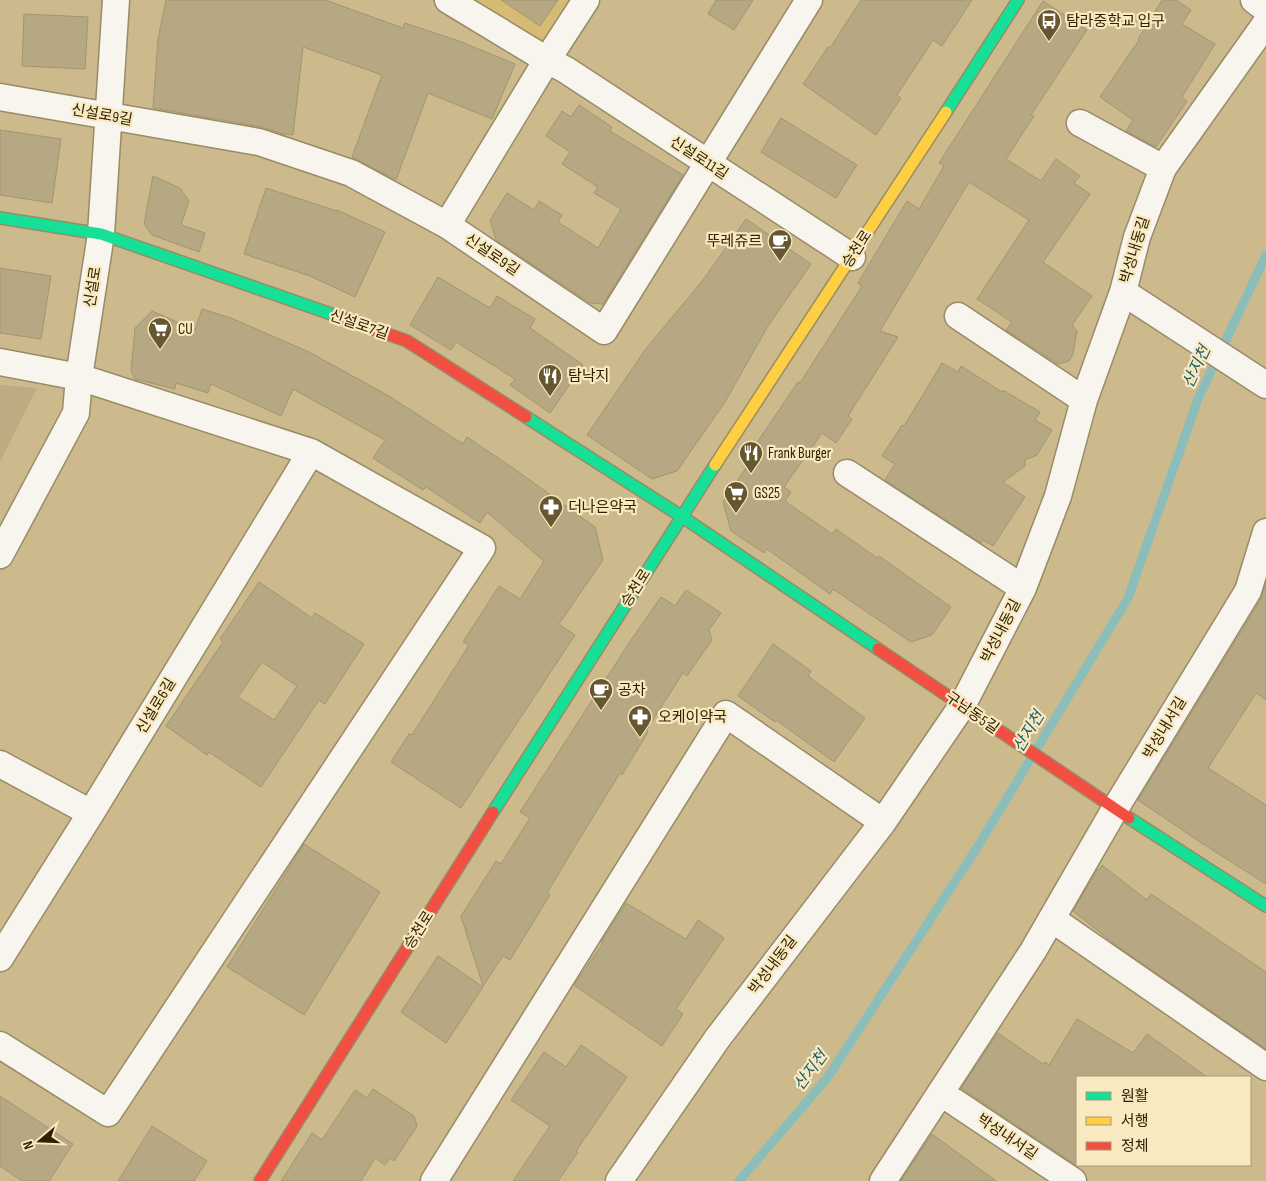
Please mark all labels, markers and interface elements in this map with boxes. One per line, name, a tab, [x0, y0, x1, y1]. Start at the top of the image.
bus stop icon: 탐라중학교 입구	[1036, 8, 1062, 42]
place label: 탐라중학교 입구	[1066, 12, 1165, 31]
street label: 신설로9길	[70, 100, 134, 130]
street label: 신설로11길	[666, 132, 732, 184]
street label: 박성내동길	[1116, 214, 1154, 286]
street label: 승천로	[838, 226, 876, 272]
cafe icon: 뚜레쥬르	[767, 228, 793, 262]
street label: 신설로9길	[461, 230, 523, 280]
place label: 뚜레쥬르	[707, 232, 762, 251]
street label: 신설로	[80, 265, 106, 309]
street label: 신설로7길	[327, 306, 391, 344]
supermarket icon: CU	[147, 316, 173, 350]
place label: CU	[178, 320, 193, 339]
water label: 산지천	[1179, 341, 1216, 391]
restaurant icon: 탐낙지	[537, 363, 563, 397]
place label: 탐낙지	[568, 367, 609, 386]
restaurant icon: Frank Burger	[738, 440, 764, 474]
place label: Frank Burger	[768, 444, 832, 463]
supermarket icon: GS25	[723, 480, 749, 514]
place label: GS25	[754, 484, 780, 503]
pharmacy icon: 더나은약국	[538, 494, 564, 528]
place label: 더나은약국	[568, 498, 637, 517]
street label: 승천로	[617, 565, 655, 611]
street label: 박성내동길	[977, 596, 1025, 666]
street label: 신설로6길	[132, 675, 180, 737]
cafe icon: 공차	[588, 677, 614, 711]
place label: 공차	[618, 681, 646, 700]
street label: 구남동5길	[941, 688, 1003, 738]
street label: 박성내서길	[1139, 694, 1191, 762]
pharmacy icon: 오케이약국	[627, 704, 653, 738]
water label: 산지천	[1009, 706, 1050, 756]
place label: 오케이약국	[658, 708, 727, 727]
street label: 승천로	[400, 907, 438, 953]
street label: 박성내동길	[745, 932, 801, 998]
water label: 산지천	[790, 1046, 833, 1094]
legend	[1076, 1076, 1251, 1166]
text: 원활	[1121, 1087, 1149, 1106]
street label: 박성내서길	[973, 1110, 1041, 1164]
text: 서행	[1121, 1112, 1149, 1131]
north arrow	[15, 1116, 65, 1166]
text: 정체	[1121, 1137, 1149, 1156]
text: N	[19, 1139, 37, 1151]

